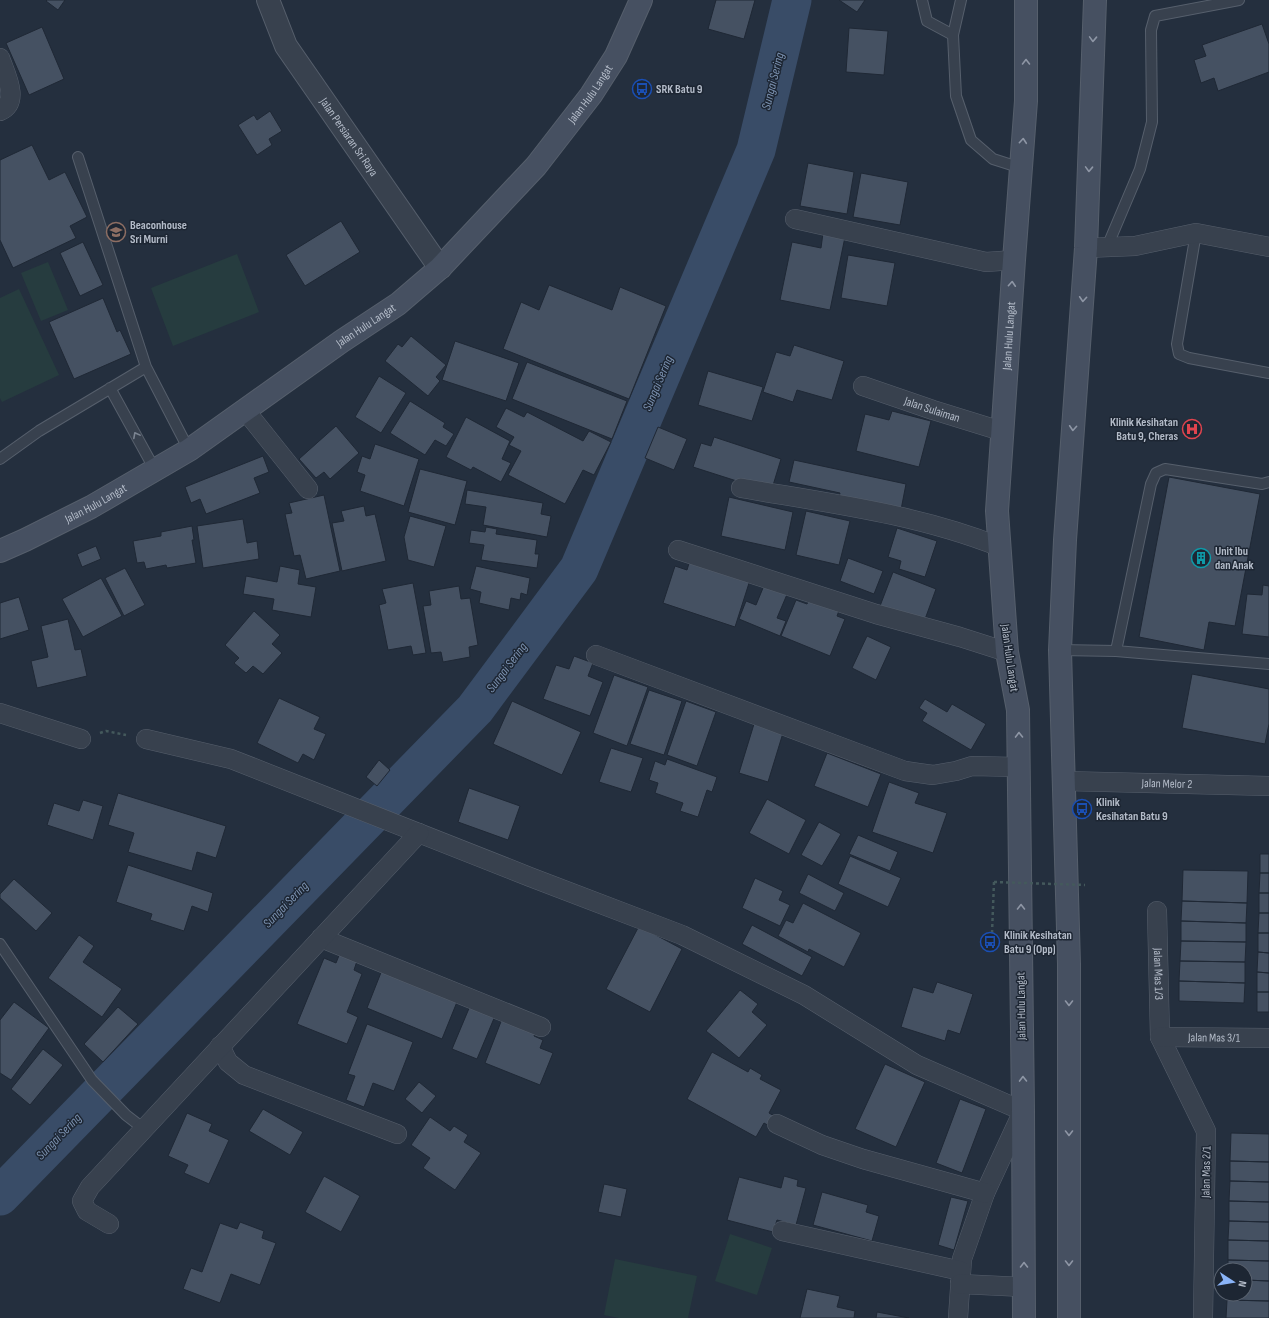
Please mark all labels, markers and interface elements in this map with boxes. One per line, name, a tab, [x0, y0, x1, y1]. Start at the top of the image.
one-way arrow	[1089, 36, 1098, 42]
water label: Sungai Sering	[758, 50, 788, 112]
one-way arrow	[1022, 59, 1030, 65]
street label: Jalan Hulu Langat	[564, 62, 617, 127]
bus stop icon: SRK Batu 9	[631, 78, 653, 100]
place label: SRK Batu 9	[656, 82, 703, 97]
street label: Jalan Persiaran Sri Raya	[316, 94, 381, 180]
one-way arrow	[1019, 138, 1028, 144]
one-way arrow	[1085, 166, 1093, 172]
place label: Beaconhouse Sri Murni	[130, 218, 187, 247]
school or university icon: Beaconhouse Sri Murni	[105, 221, 127, 243]
one-way arrow	[1007, 281, 1016, 287]
one-way arrow	[1078, 296, 1087, 302]
street label: Jalan Hulu Langat	[333, 300, 399, 351]
street label: Jalan Hulu Langat	[999, 301, 1019, 372]
water label: Sungai Sering	[639, 353, 677, 413]
street label: Jalan Sulaiman	[901, 393, 962, 426]
place label: Klinik Kesihatan Batu 9, Cheras	[1110, 415, 1178, 444]
hospital icon: Klinik Kesihatan Batu 9, Cheras	[1181, 418, 1203, 440]
one-way arrow	[1069, 425, 1078, 431]
one-way arrow	[134, 432, 141, 440]
street label: Jalan Hulu Langat	[62, 481, 130, 527]
place label: Unit Ibu dan Anak	[1215, 544, 1254, 573]
building icon: Unit Ibu dan Anak	[1190, 547, 1212, 569]
street label: Jalan Hulu Langat	[997, 622, 1022, 693]
water label: Sungai Sering	[483, 639, 531, 696]
one-way arrow	[1015, 732, 1023, 738]
street label: Jalan Melor 2	[1141, 776, 1192, 792]
place label: Klinik Kesihatan Batu 9	[1096, 795, 1168, 824]
bus stop icon: Klinik Kesihatan Batu 9	[1071, 798, 1093, 820]
water label: Sungai Sering	[260, 878, 312, 931]
one-way arrow	[1017, 904, 1025, 910]
place label: Klinik Kesihatan Batu 9 (Opp)	[1004, 928, 1072, 957]
bus stop icon: Klinik Kesihatan Batu 9 (Opp)	[979, 931, 1001, 953]
street label: Jalan Mas 1/3	[1150, 947, 1166, 1000]
street label: Jalan Hulu Langat	[1013, 971, 1030, 1041]
one-way arrow	[1065, 1000, 1073, 1006]
street label: Jalan Mas 3/1	[1187, 1030, 1241, 1046]
one-way arrow	[1018, 1076, 1027, 1082]
water label: Sungai Sering	[33, 1110, 85, 1163]
one-way arrow	[1065, 1130, 1073, 1136]
street label: Jalan Mas 2/1	[1199, 1145, 1214, 1199]
one-way arrow	[1065, 1260, 1073, 1266]
one-way arrow	[1020, 1262, 1028, 1268]
north arrow	[1213, 1262, 1253, 1302]
text: N	[1235, 1280, 1249, 1288]

